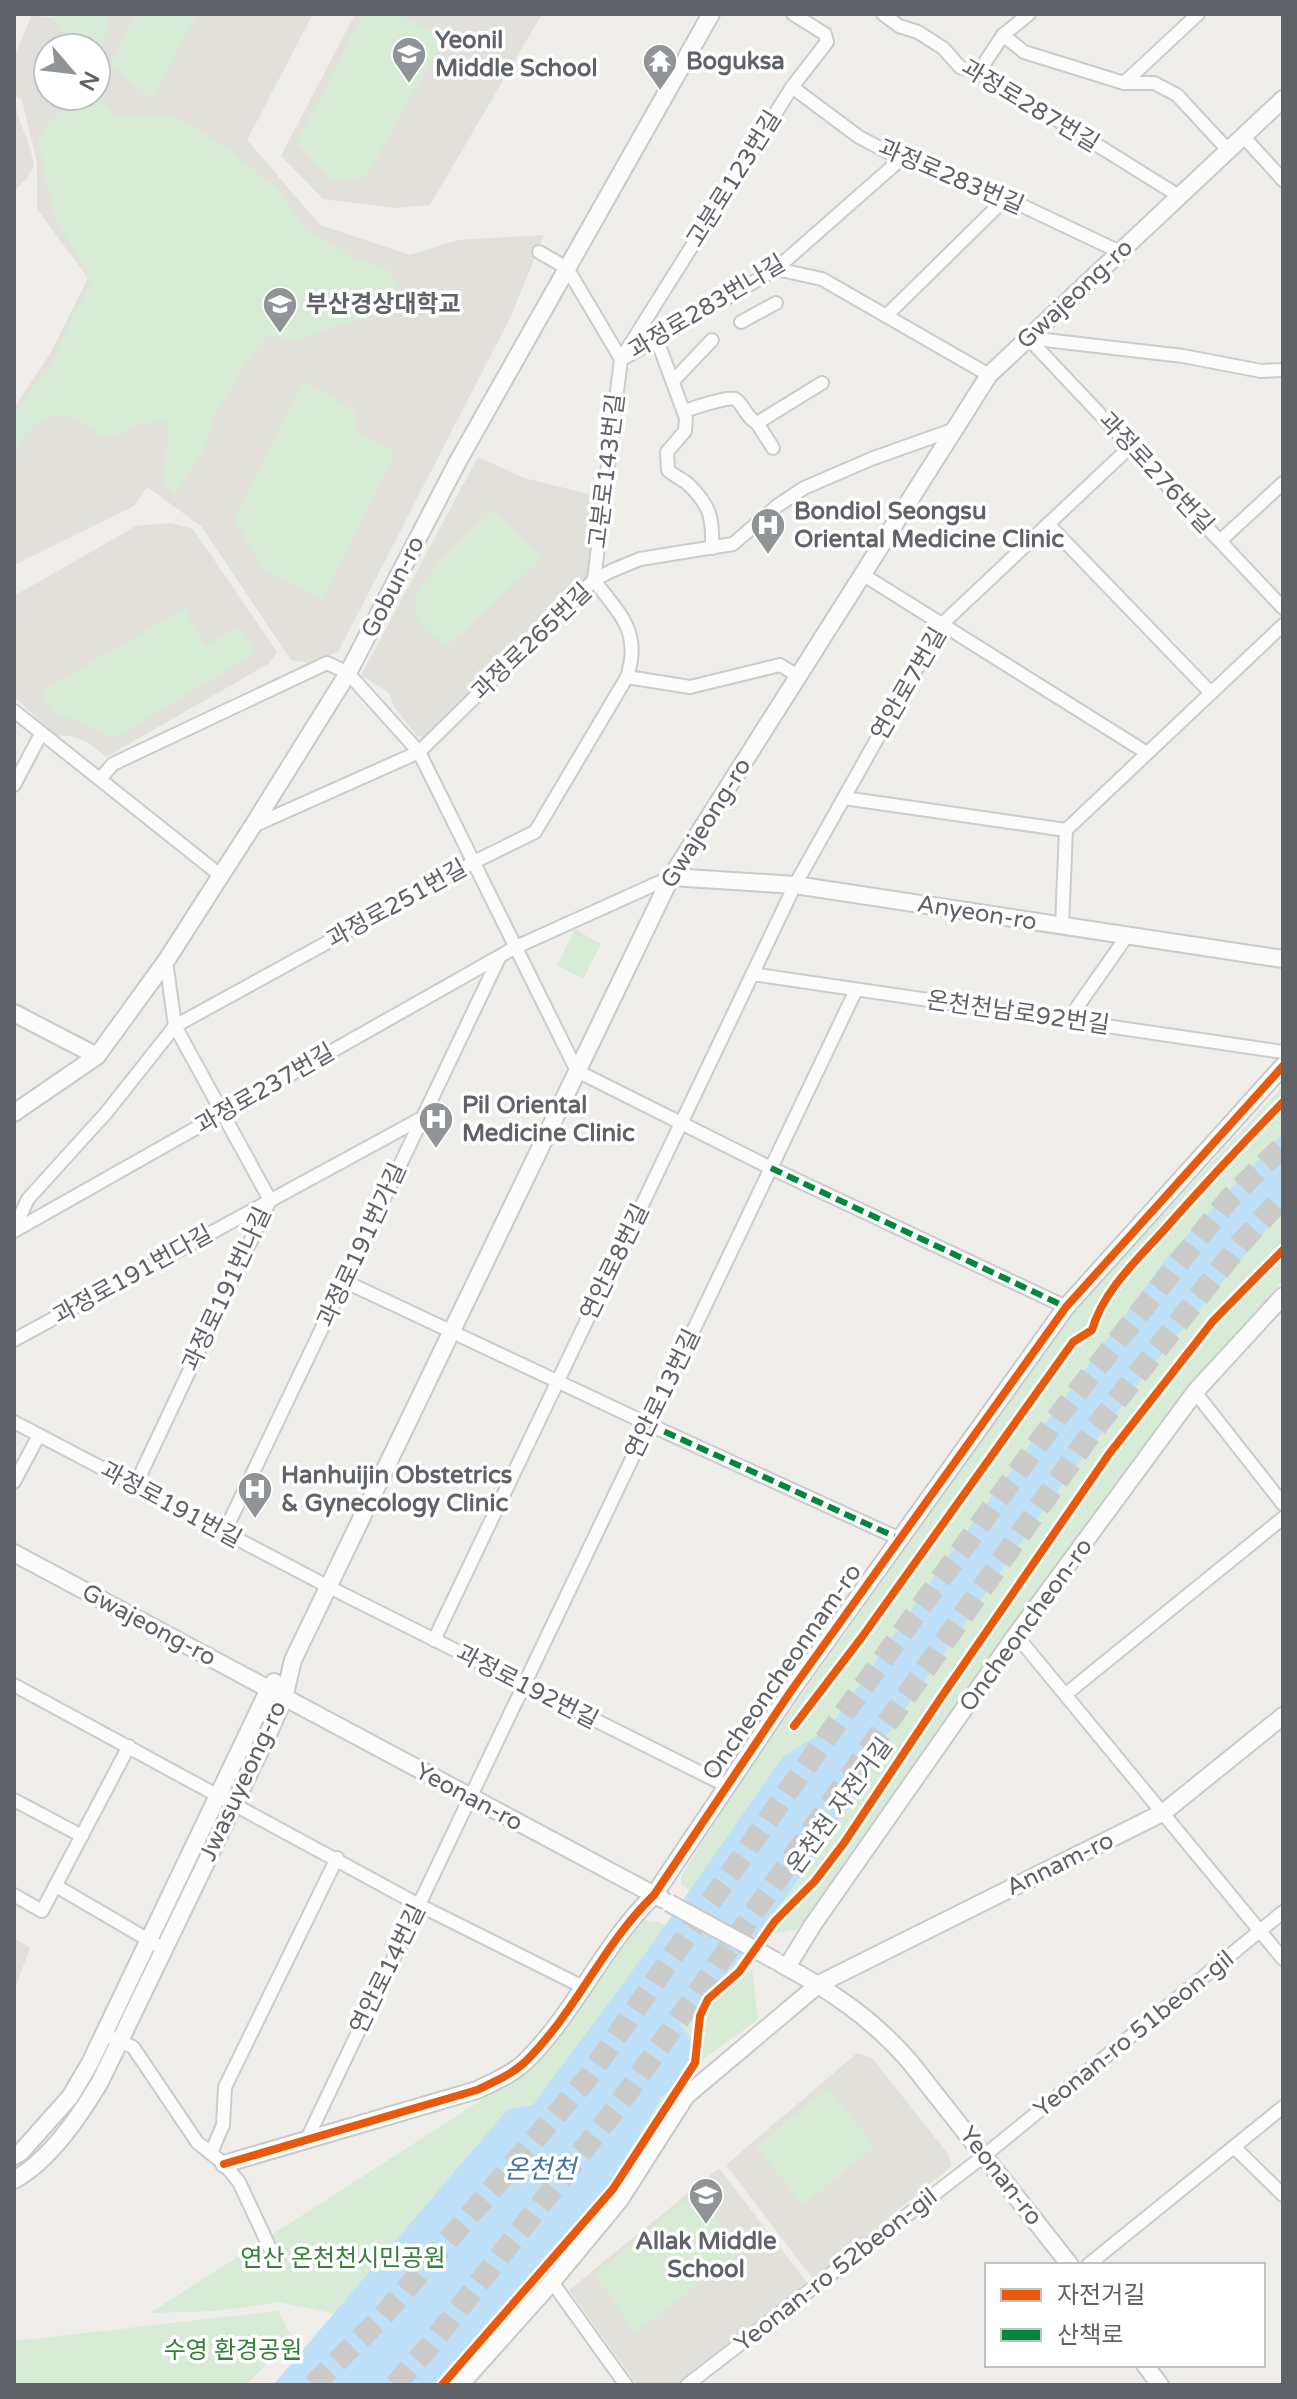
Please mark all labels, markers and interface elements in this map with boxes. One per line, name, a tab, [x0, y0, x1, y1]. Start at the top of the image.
place label: Yeonil Middle School	[435, 26, 597, 83]
north arrow	[32, 32, 112, 112]
school or university icon: Yeonil Middle School	[390, 35, 428, 85]
temple icon: Boguksa	[641, 42, 679, 92]
place label: Boguksa	[686, 47, 785, 76]
street label: 과정로287번길	[956, 53, 1104, 159]
text: N	[73, 67, 104, 95]
street label: 고분로123번길	[680, 105, 788, 253]
street label: 과정로283번길	[874, 133, 1028, 221]
street label: Gwajeong-ro	[1011, 233, 1139, 355]
street label: 과정로283번나길	[623, 249, 791, 365]
school or university icon: 부산경상대학교	[261, 285, 299, 335]
place label: 부산경상대학교	[306, 290, 461, 319]
street label: 고분로143번길	[583, 392, 631, 550]
street label: 과정로276번길	[1092, 406, 1220, 540]
place label: Bondiol Seongsu Oriental Medicine Clinic	[794, 497, 1064, 554]
hospital icon: Bondiol Seongsu Oriental Medicine Clinic	[749, 506, 787, 556]
street label: Gobun-ro	[355, 531, 431, 643]
street label: 과정로265번길	[466, 578, 598, 706]
street label: 연안로7번길	[865, 622, 953, 746]
street label: Gwajeong-ro	[655, 753, 757, 893]
street label: 과정로251번길	[322, 854, 472, 954]
street label: Anyeon-ro	[915, 889, 1039, 937]
street label: 온천천남로92번길	[925, 986, 1111, 1040]
street label: 과정로237번길	[190, 1038, 340, 1140]
place label: Pil Oriental Medicine Clinic	[462, 1091, 635, 1148]
hospital icon: Pil Oriental Medicine Clinic	[417, 1100, 455, 1150]
street label: 과정로191번가길	[311, 1158, 413, 1332]
street label: 연안로8번길	[574, 1199, 656, 1325]
street label: 과정로191번나길	[176, 1202, 278, 1376]
street label: 과정로191번다길	[48, 1219, 218, 1331]
street label: 연안로13번길	[619, 1324, 707, 1464]
street label: 과정로191번길	[95, 1456, 247, 1554]
place label: Hanhuijin Obstetrics & Gynecology Clinic	[281, 1461, 512, 1518]
hospital icon: Hanhuijin Obstetrics & Gynecology Clinic	[236, 1470, 274, 1520]
street label: Oncheoncheon-ro	[953, 1533, 1099, 1717]
street label: Oncheoncheonnam-ro	[696, 1558, 868, 1786]
street label: Gwajeong-ro	[77, 1578, 221, 1672]
street label: 과정로192번길	[451, 1639, 603, 1735]
street label: Jwasuyeong-ro	[193, 1696, 293, 1866]
street label: 온천천 자전거길	[781, 1732, 899, 1880]
street label: Yeonan-ro	[410, 1757, 528, 1837]
street label: Annam-ro	[1002, 1826, 1118, 1902]
street label: 연안로14번길	[344, 1899, 432, 2039]
street label: Yeonan-ro 51beon-gil	[1028, 1944, 1240, 2124]
street label: Yeonan-ro	[953, 2121, 1049, 2231]
water label: 온천천	[504, 2154, 579, 2185]
school or university icon: Allak Middle School	[687, 2176, 725, 2226]
street label: Yeonan-ro 52beon-gil	[729, 2182, 943, 2358]
place label: Allak Middle School	[635, 2227, 777, 2284]
park label: 연산 온천천시민공원	[241, 2244, 445, 2273]
legend	[985, 2263, 1265, 2367]
text: 자전거길	[1057, 2281, 1145, 2310]
text: 산책로	[1057, 2321, 1123, 2350]
park label: 수영 환경공원	[164, 2336, 302, 2365]

